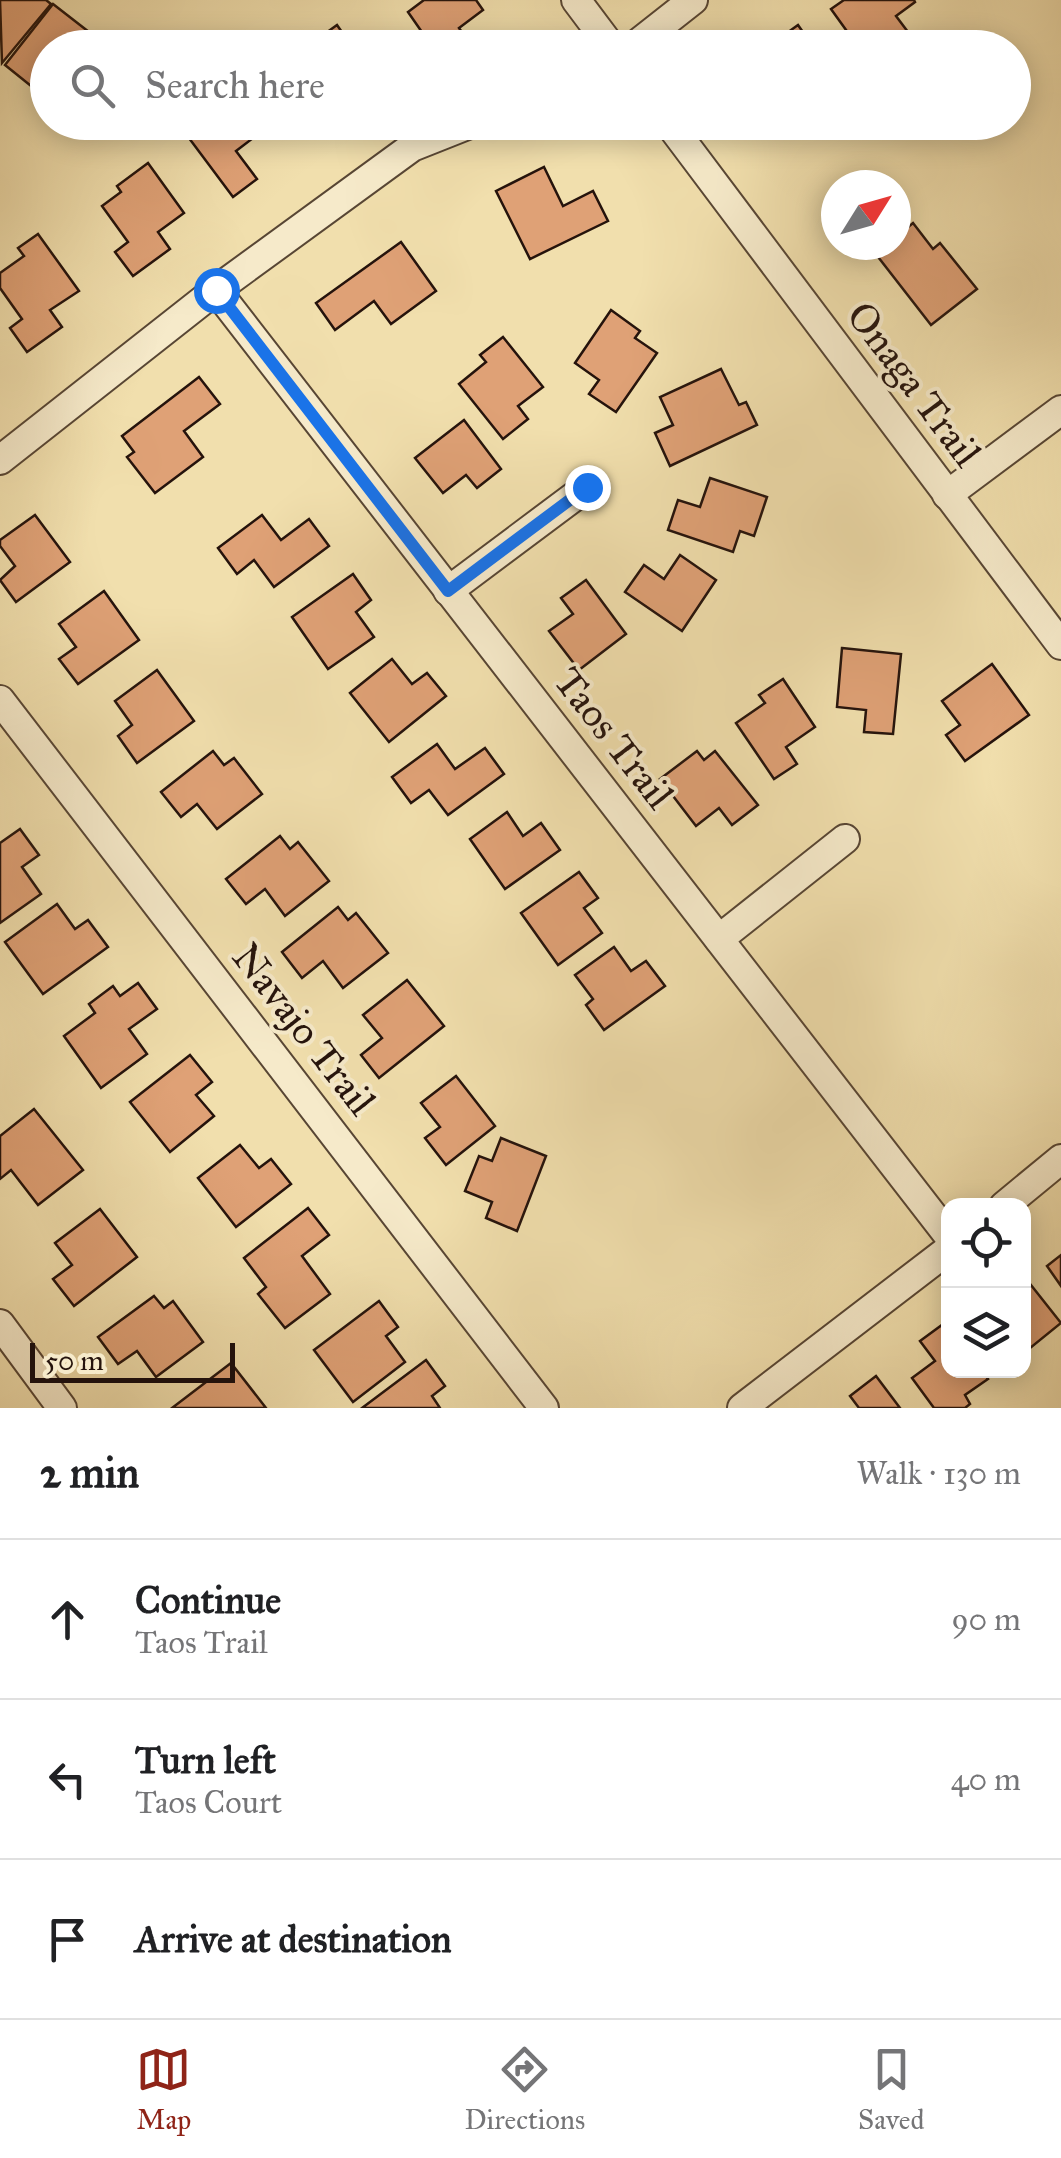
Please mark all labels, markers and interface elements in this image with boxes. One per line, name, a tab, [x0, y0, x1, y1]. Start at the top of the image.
search box	[30, 30, 1031, 140]
icon: search	[65, 58, 120, 113]
text: Search here	[145, 62, 325, 108]
north arrow	[821, 170, 911, 260]
route start	[194, 268, 240, 314]
street label: Onaga Trail	[836, 292, 992, 476]
route end	[565, 465, 611, 511]
street label: Taos Trail	[544, 658, 684, 819]
street label: Navajo Trail	[222, 933, 386, 1125]
map controls	[941, 1198, 1031, 1378]
button: locate	[941, 1198, 1031, 1288]
button: layers	[941, 1288, 1031, 1378]
scale bar	[30, 1338, 235, 1382]
text: 50 m	[45, 1343, 104, 1378]
text: 2 min	[40, 1447, 139, 1499]
text: Walk · 130 m	[857, 1454, 1021, 1493]
text: Continue	[135, 1577, 281, 1623]
icon: ahead	[40, 1592, 95, 1647]
text: 90 m	[951, 1600, 1021, 1639]
text: Taos Trail	[135, 1623, 268, 1662]
text: Turn left	[135, 1737, 276, 1783]
icon: left	[40, 1752, 95, 1807]
text: 40 m	[951, 1760, 1021, 1799]
text: Taos Court	[135, 1783, 282, 1822]
icon: arrive	[40, 1912, 95, 1967]
text: Arrive at destination	[135, 1916, 452, 1962]
tab: Map	[136, 2042, 191, 2137]
tab: Directions	[464, 2042, 585, 2137]
tab: Saved	[858, 2042, 925, 2137]

